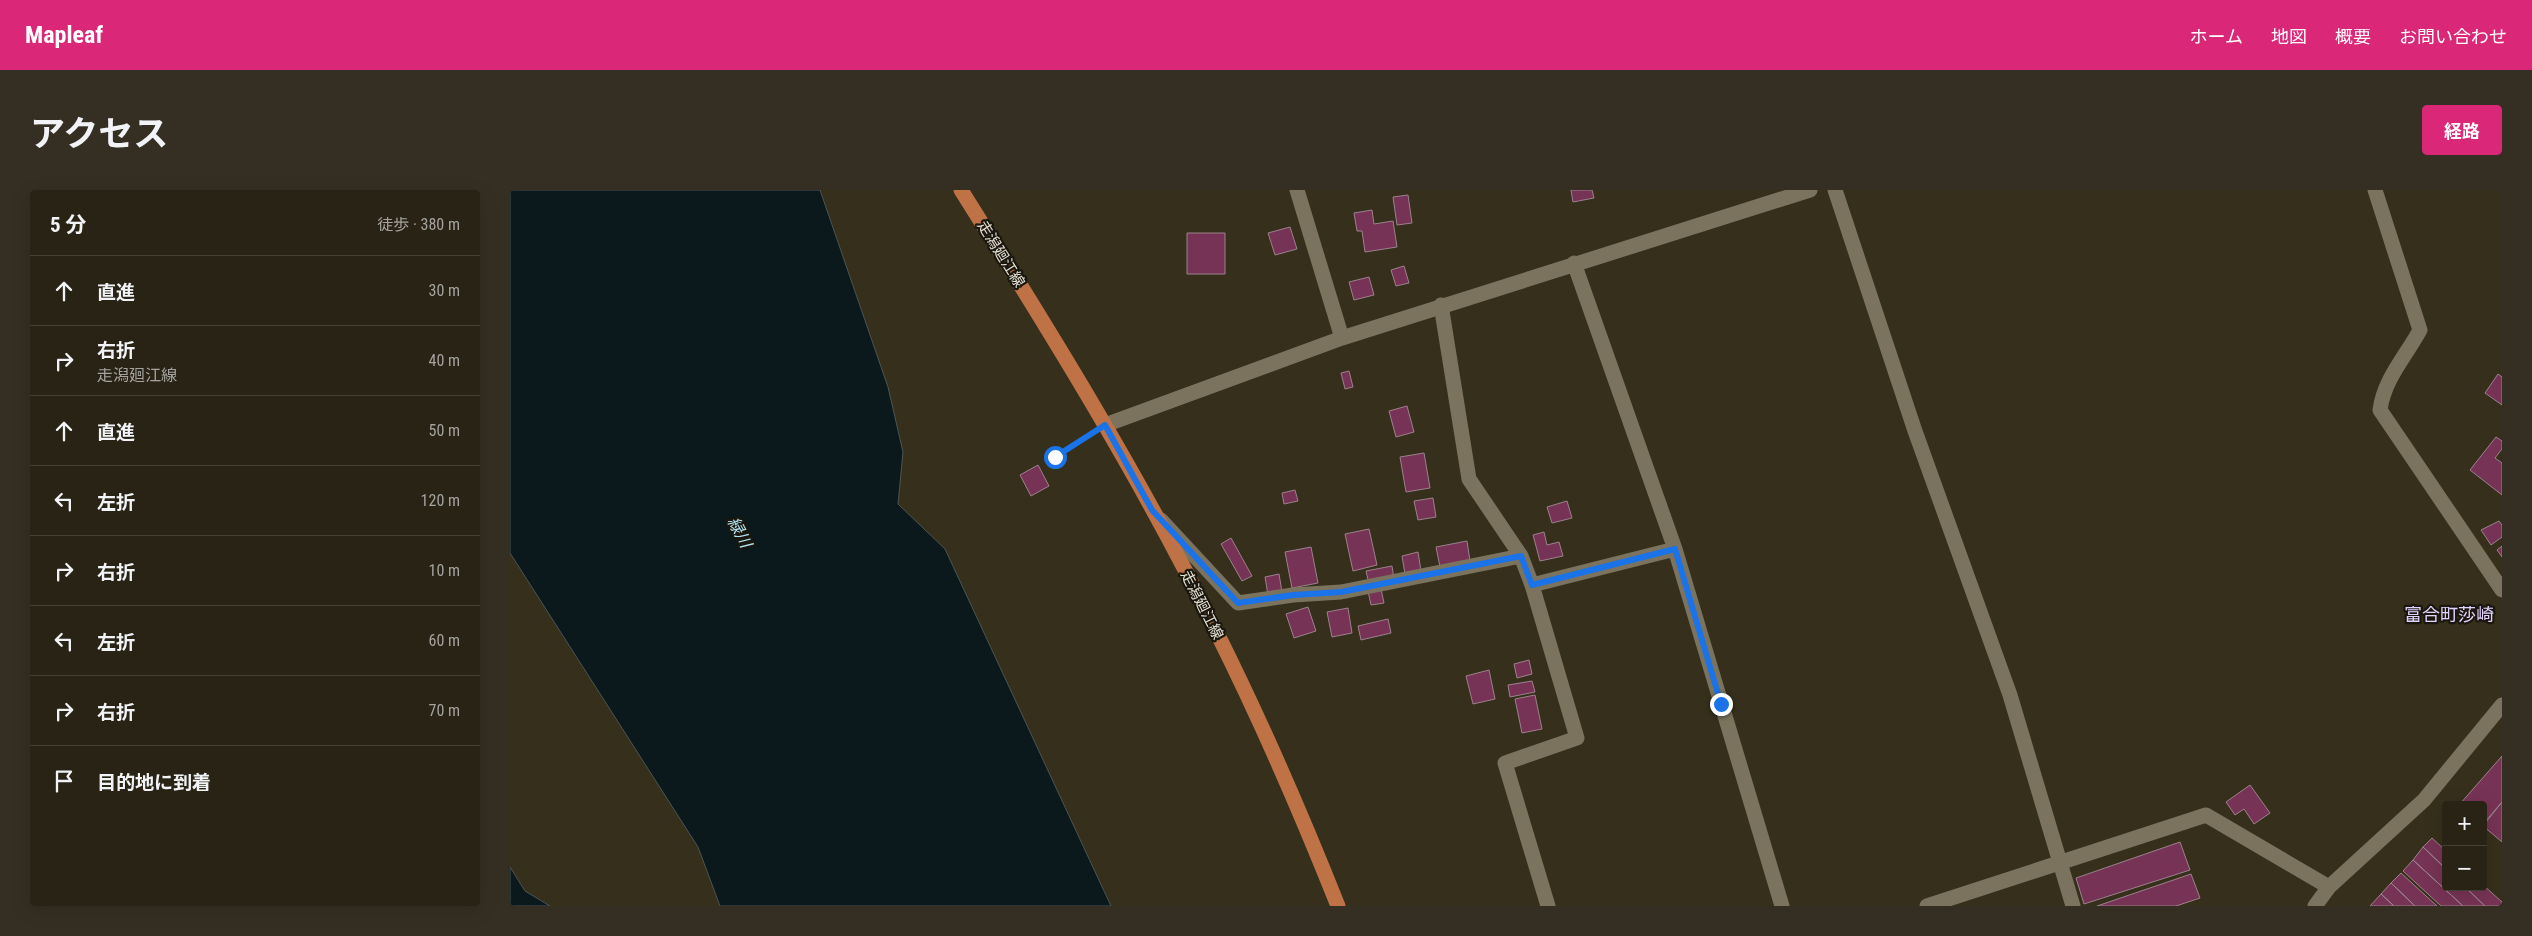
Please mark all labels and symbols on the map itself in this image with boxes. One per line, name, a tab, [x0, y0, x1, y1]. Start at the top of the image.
street label: 走潟廻江線	[973, 217, 1029, 291]
route start	[1044, 446, 1067, 469]
water label: 緑川	[724, 514, 756, 553]
street label: 走潟廻江線	[1177, 567, 1227, 643]
district label: 富合町莎崎	[2404, 604, 2494, 625]
route end	[1710, 693, 1733, 716]

